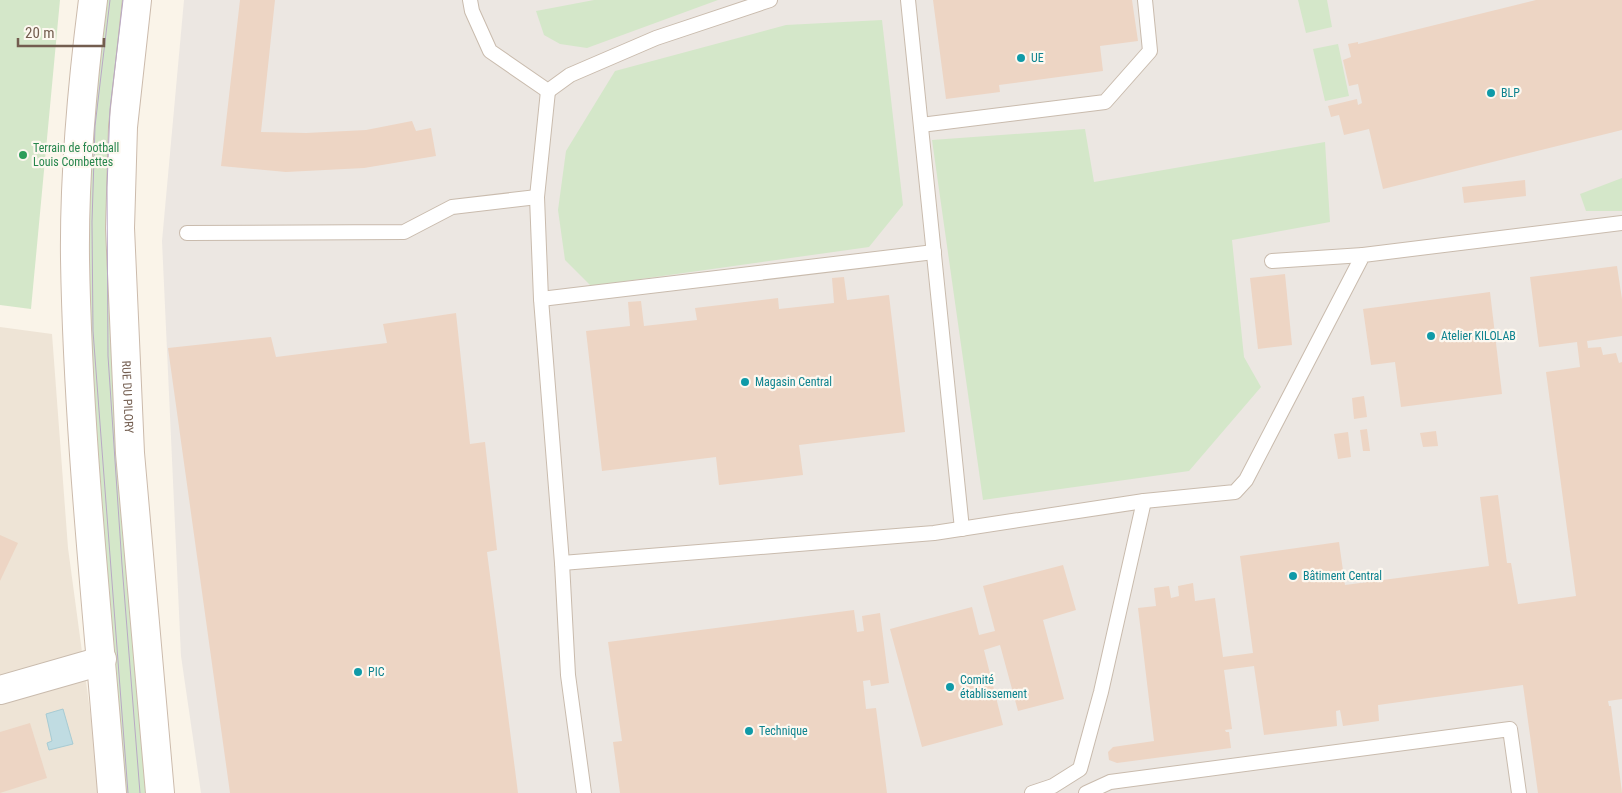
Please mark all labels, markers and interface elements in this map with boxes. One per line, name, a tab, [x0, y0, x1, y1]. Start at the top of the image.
scale bar	[18, 15, 104, 47]
text: 20 m	[25, 24, 55, 42]
place label: UE	[1031, 51, 1044, 65]
marker: UE	[1015, 52, 1027, 64]
place label: BLP	[1501, 86, 1520, 100]
marker: BLP	[1485, 87, 1497, 99]
place label: Terrain de football Louis Combettes	[33, 141, 119, 169]
marker: Terrain de football Louis Combettes	[17, 149, 29, 161]
place label: Atelier KILOLAB	[1441, 329, 1516, 343]
marker: Atelier KILOLAB	[1425, 330, 1437, 342]
street label: RUE DU PILORY	[119, 360, 136, 434]
place label: Magasin Central	[755, 375, 832, 389]
marker: Magasin Central	[739, 376, 751, 388]
place label: Bâtiment Central	[1303, 569, 1382, 583]
marker: Bâtiment Central	[1287, 570, 1299, 582]
place label: PIC	[368, 665, 385, 679]
marker: PIC	[352, 666, 364, 678]
place label: Comité établissement	[960, 673, 1027, 701]
marker: Comité établissement	[944, 681, 956, 693]
place label: Technique	[759, 724, 808, 738]
marker: Technique	[743, 725, 755, 737]

